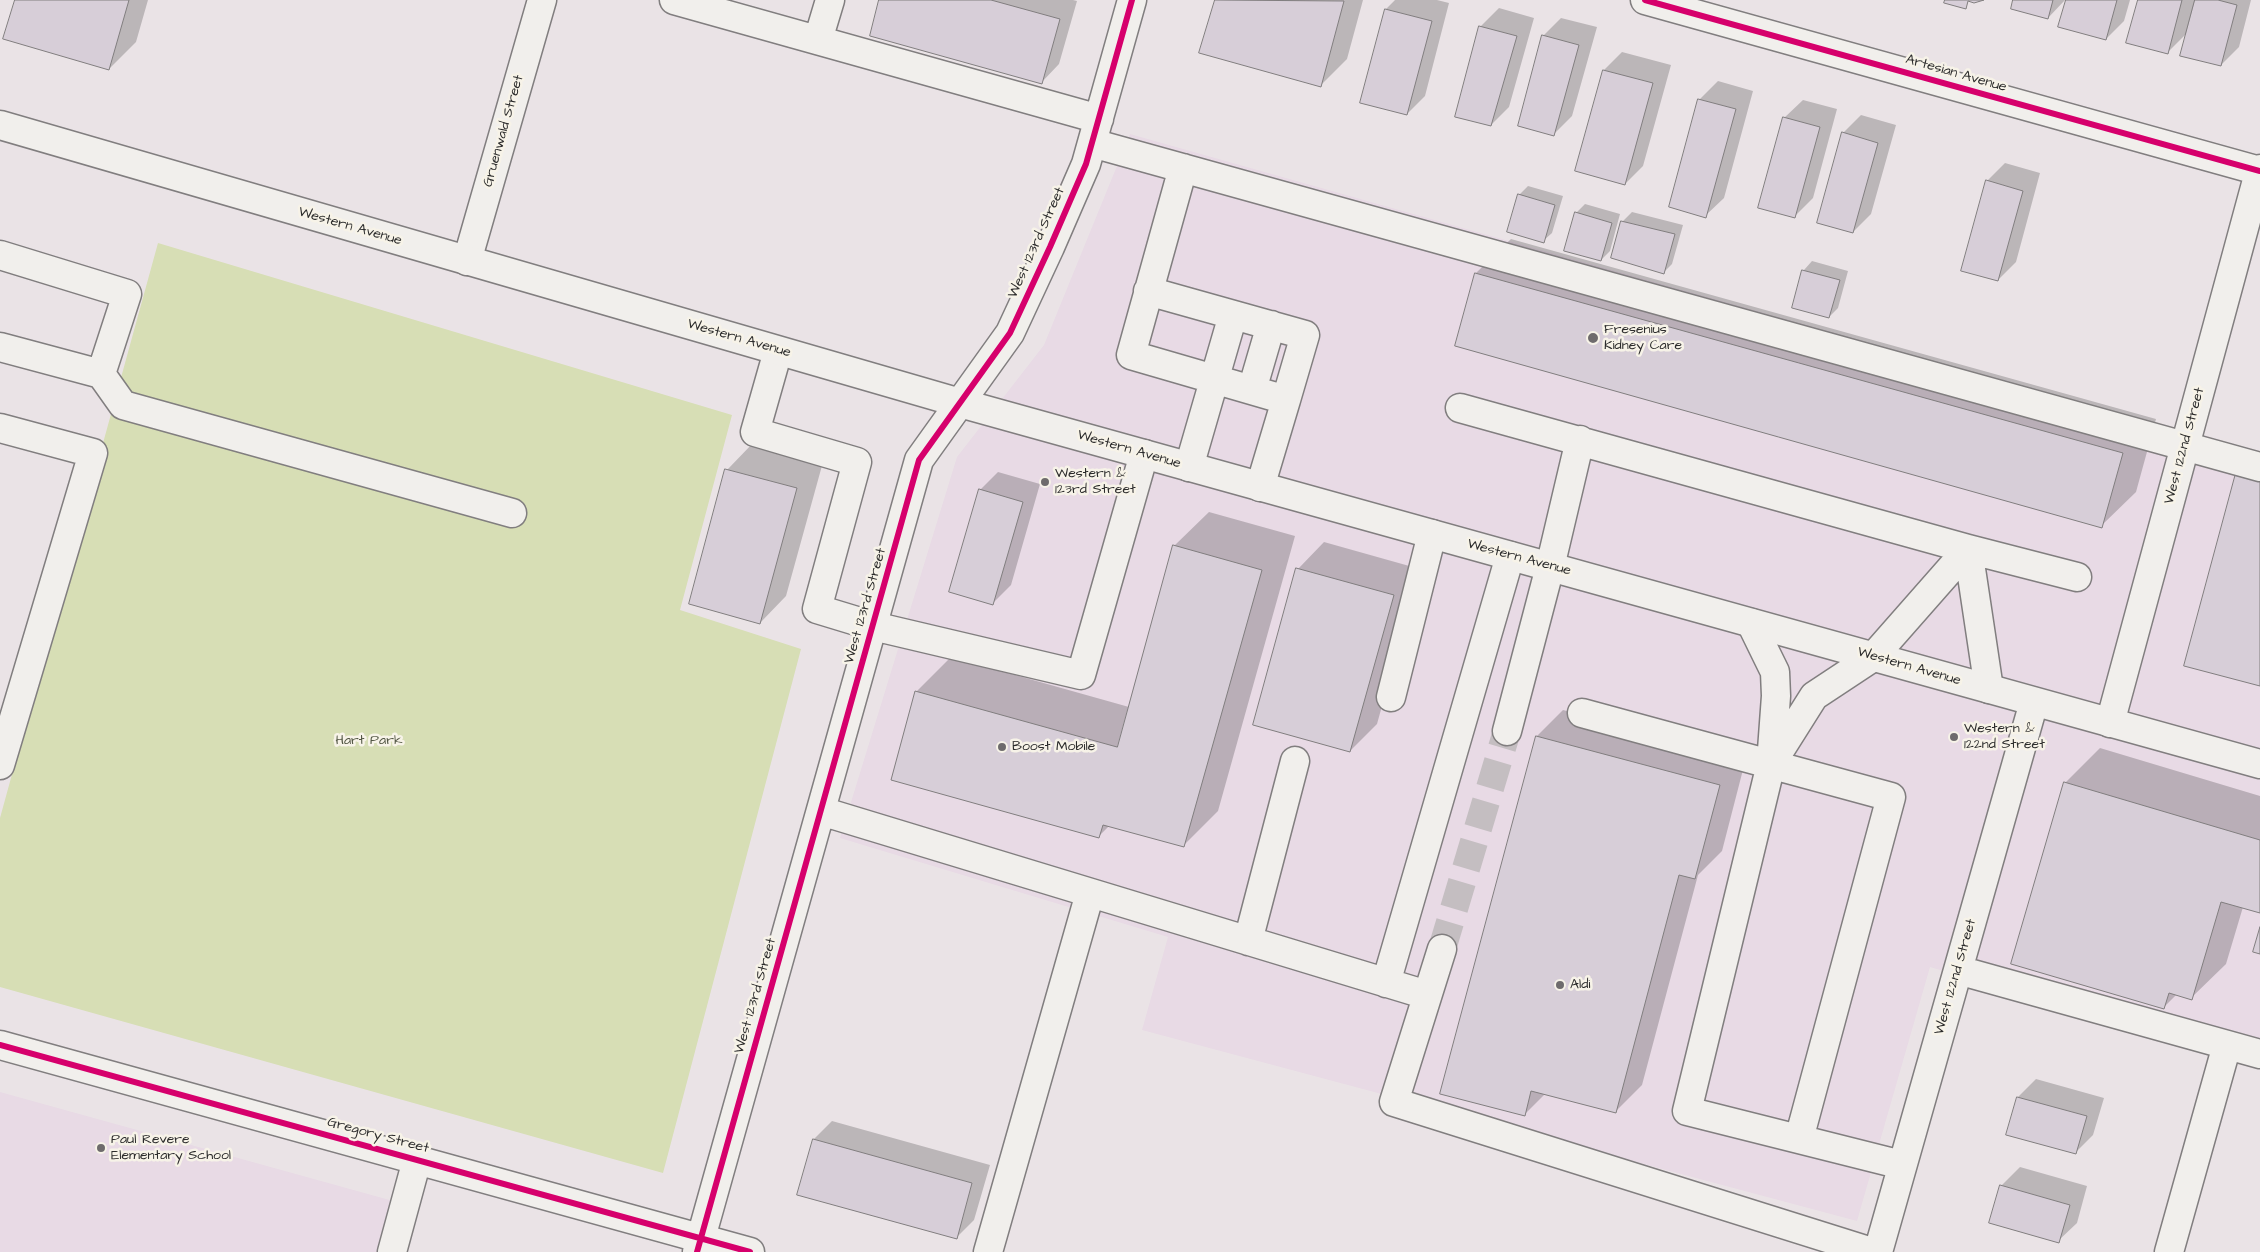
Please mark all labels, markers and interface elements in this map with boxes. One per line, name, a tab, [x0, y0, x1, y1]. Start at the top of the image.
street label: Artesian Avenue	[1904, 52, 2008, 96]
street label: Gruenwald Street	[480, 73, 528, 189]
street label: West 123rd Street	[1005, 185, 1069, 301]
street label: Western Avenue	[296, 204, 404, 250]
street label: Western Avenue	[685, 316, 793, 362]
place label: Fresenius Kidney Care	[1604, 322, 1682, 354]
marker: Fresenius Kidney Care	[1586, 331, 1600, 345]
street label: West 122nd Street	[2161, 386, 2209, 506]
street label: Western Avenue	[1075, 427, 1183, 473]
place label: Western & 123rd Street	[1055, 466, 1136, 498]
marker: Western & 123rd Street	[1039, 476, 1051, 488]
street label: Western Avenue	[1465, 536, 1573, 580]
street label: West 123rd Street	[841, 546, 891, 666]
street label: Western Avenue	[1855, 644, 1963, 690]
place label: Western & 122nd Street	[1964, 721, 2045, 754]
marker: Western & 122nd Street	[1948, 731, 1960, 743]
park label: Hart Park	[336, 733, 402, 749]
place label: Boost Mobile	[1012, 739, 1095, 755]
marker: Boost Mobile	[996, 741, 1008, 753]
street label: West 122nd Street	[1931, 917, 1981, 1037]
street label: West 123rd Street	[731, 936, 781, 1056]
place label: Aldi	[1570, 977, 1590, 993]
marker: Aldi	[1554, 979, 1566, 991]
street label: Gregory Street	[325, 1114, 431, 1158]
place label: Paul Revere Elementary School	[111, 1132, 231, 1164]
marker: Paul Revere Elementary School	[95, 1142, 107, 1154]

